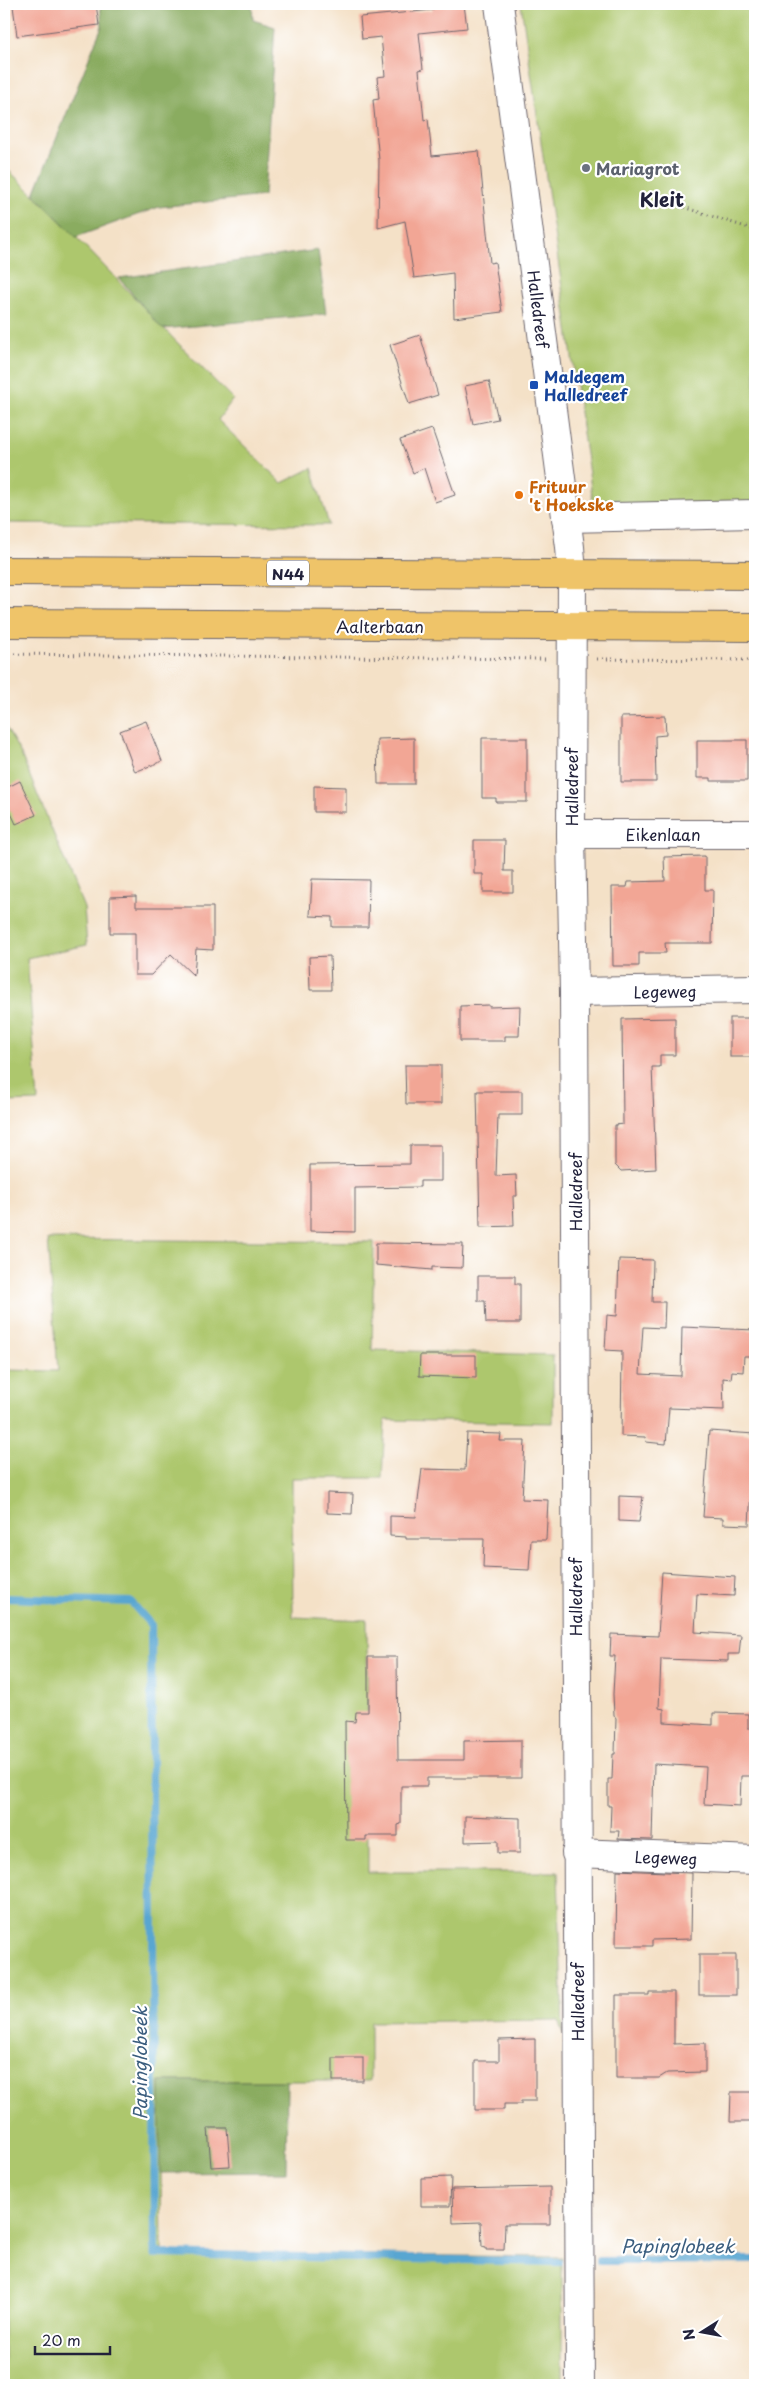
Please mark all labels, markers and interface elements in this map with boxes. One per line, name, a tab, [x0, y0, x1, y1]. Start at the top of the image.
place label: Mariagrot	[596, 156, 680, 180]
marker: Mariagrot	[580, 162, 592, 174]
district label: Kleit	[640, 185, 684, 213]
street label: Halledreef	[522, 269, 556, 351]
place label: Maldegem Halledreef	[544, 364, 629, 406]
marker: Maldegem Halledreef	[528, 379, 540, 391]
place label: Frituur 't Hoekske	[529, 474, 614, 516]
marker: Frituur 't Hoekske	[513, 489, 525, 501]
road number: N44	[267, 560, 309, 586]
street label: Aalterbaan	[336, 614, 424, 638]
street label: Halledreef	[559, 746, 583, 826]
street label: Eikenlaan	[625, 822, 701, 846]
street label: Legeweg	[633, 978, 697, 1004]
street label: Halledreef	[563, 1151, 587, 1231]
street label: Halledreef	[563, 1556, 587, 1636]
street label: Legeweg	[634, 1844, 698, 1870]
street label: Halledreef	[565, 1961, 589, 2041]
water label: Papinglobeek	[126, 2005, 153, 2120]
water label: Papinglobeek	[621, 2232, 736, 2259]
north arrow	[676, 2306, 726, 2356]
scale bar	[35, 2324, 110, 2356]
text: N	[677, 2327, 700, 2342]
text: 20 m	[42, 2328, 81, 2351]

